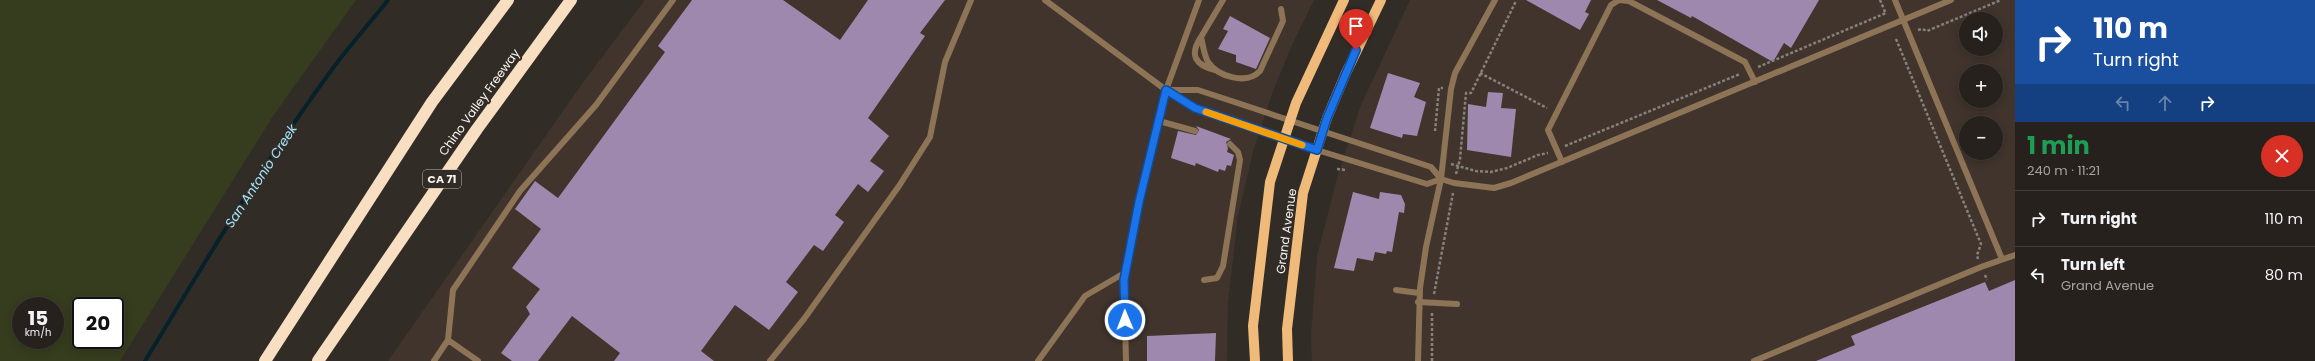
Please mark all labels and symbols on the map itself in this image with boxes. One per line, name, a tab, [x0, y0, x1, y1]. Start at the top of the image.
pin	[1339, 9, 1373, 50]
street label: Chino Valley Freeway	[434, 45, 524, 159]
water label: San Antonio Creek	[220, 119, 302, 232]
road number: CA 71	[423, 170, 461, 188]
street label: Grand Avenue	[1272, 187, 1300, 275]
speed limit sign: 20	[72, 297, 124, 349]
position arrow	[1104, 299, 1146, 341]

